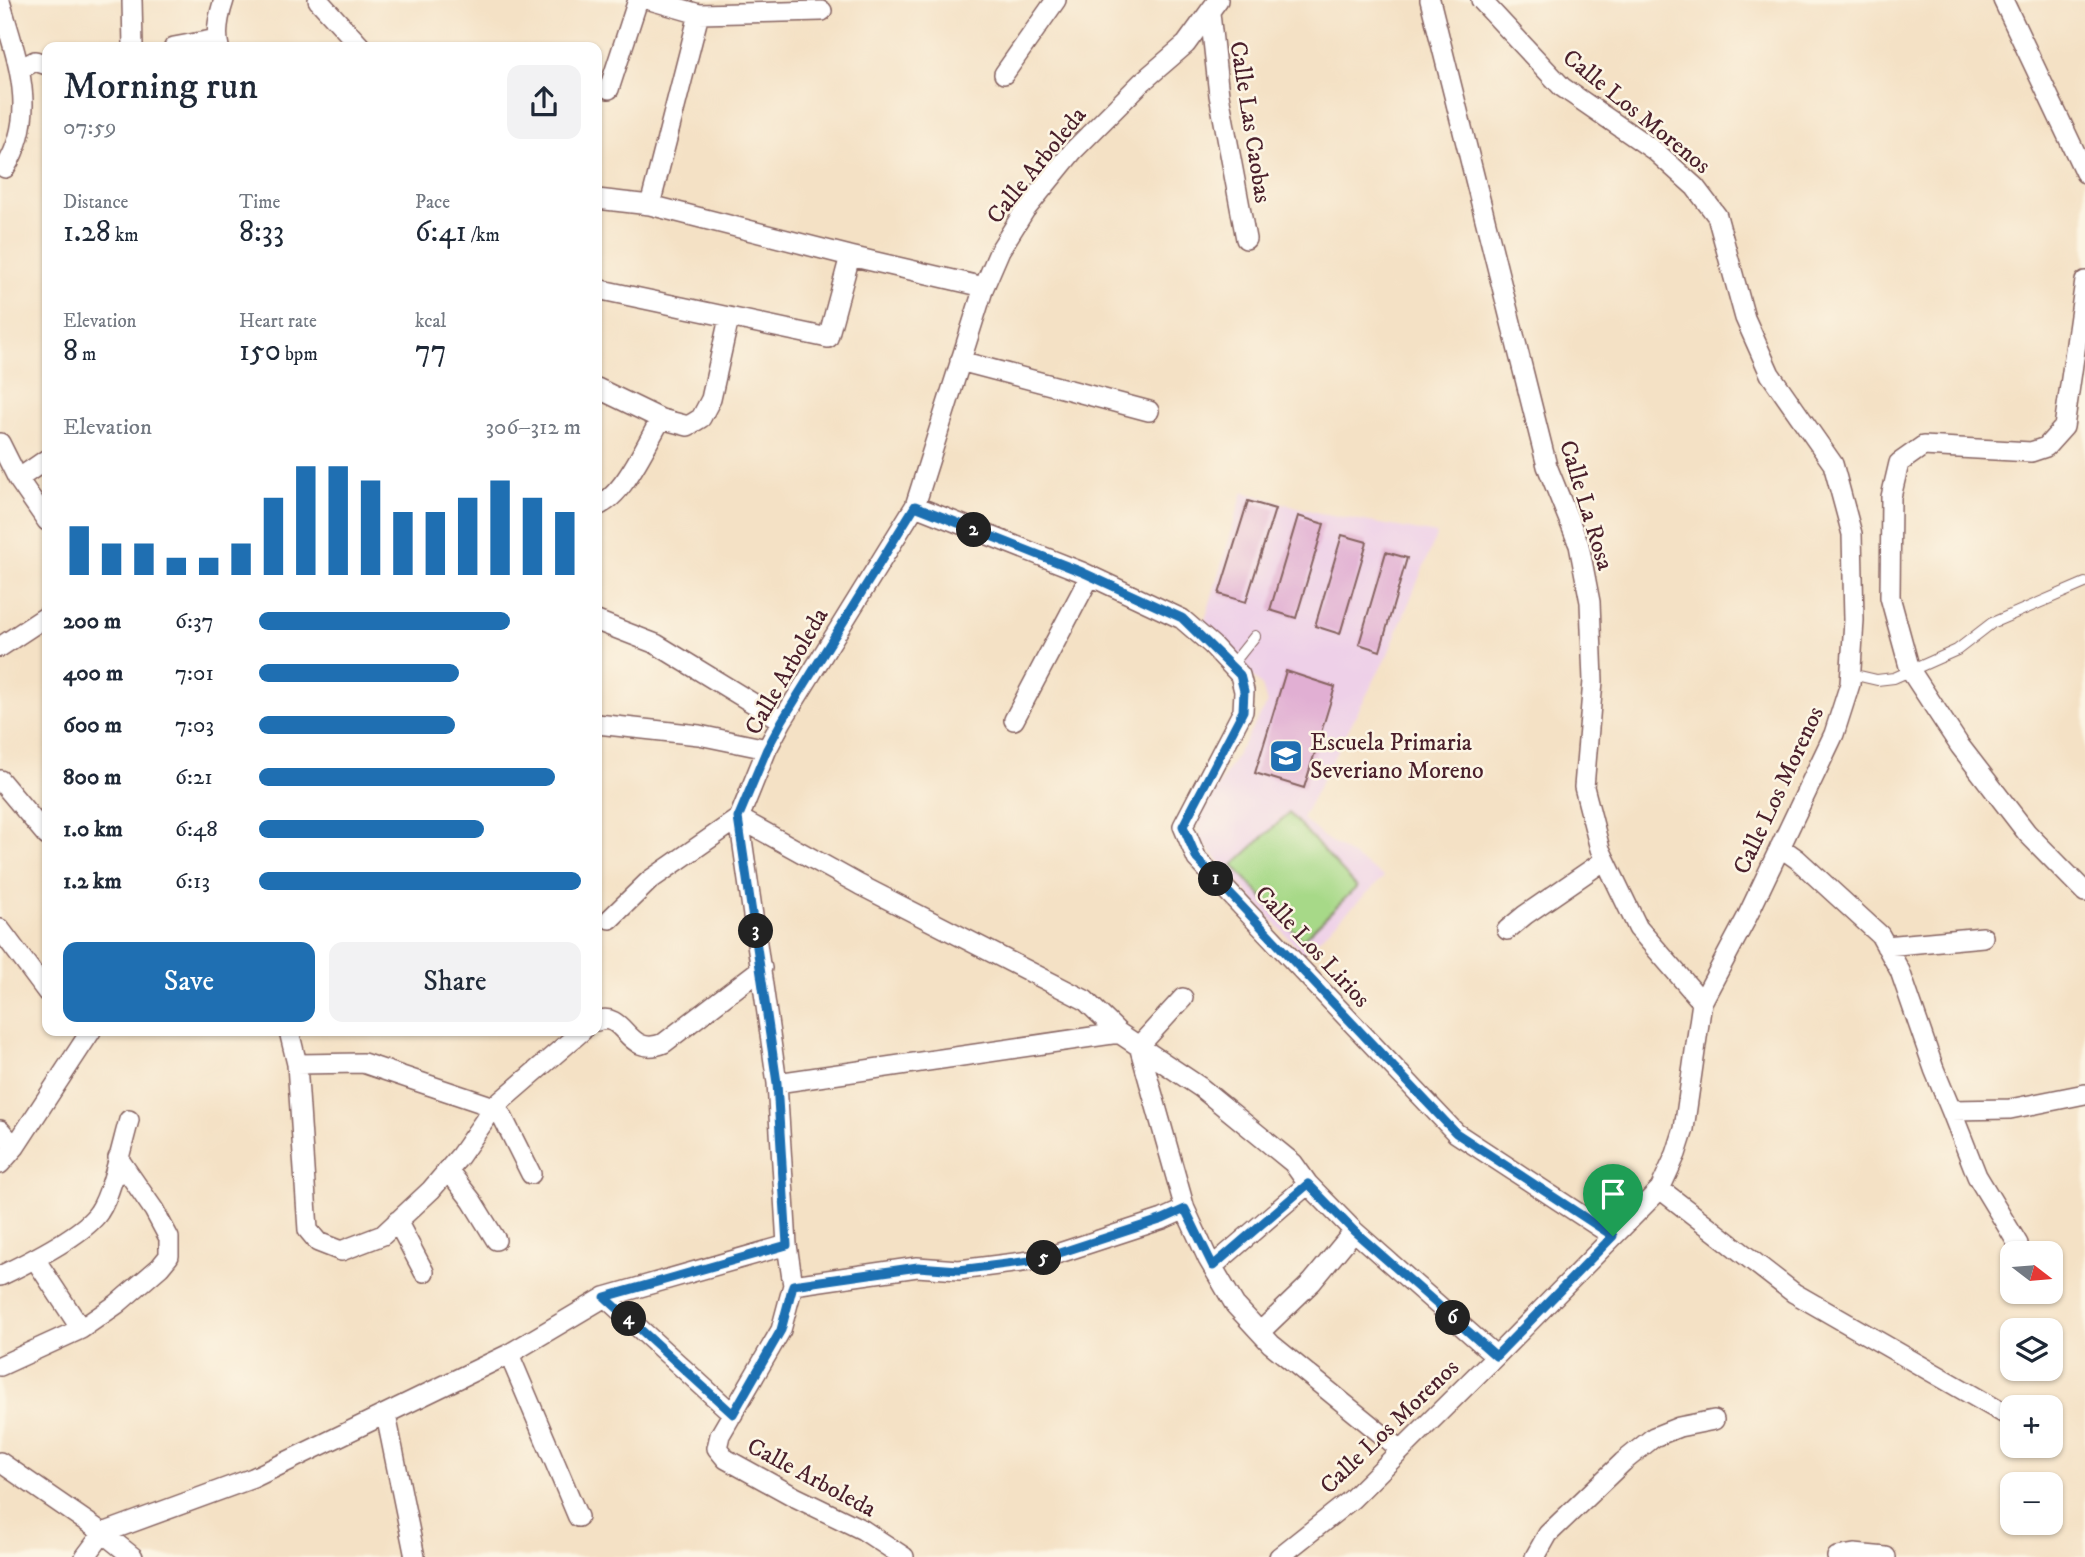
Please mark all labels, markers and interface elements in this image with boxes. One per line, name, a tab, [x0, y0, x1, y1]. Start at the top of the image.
street label: Calle Las Caobas	[1222, 39, 1278, 205]
street label: Calle Los Morenos	[1556, 43, 1716, 181]
text: Morning run	[63, 63, 258, 111]
button: share	[507, 65, 581, 139]
street label: Calle Arboleda	[980, 100, 1094, 230]
text: 07:59	[63, 113, 116, 142]
text: Distance	[63, 191, 128, 214]
text: Time	[239, 191, 280, 214]
text: Pace	[415, 191, 450, 214]
text: 1.28	[63, 214, 111, 251]
text: 8:33	[239, 214, 284, 251]
text: 6:41	[415, 214, 467, 251]
text: km	[111, 224, 139, 247]
text: /km	[467, 224, 500, 247]
text: Elevation	[63, 310, 137, 333]
text: Heart rate	[239, 310, 317, 333]
text: kcal	[415, 310, 446, 333]
text: 8	[63, 333, 78, 370]
text: 150	[239, 333, 281, 370]
text: 77	[415, 333, 447, 370]
text: m	[78, 343, 96, 366]
text: bpm	[281, 343, 318, 366]
text: Elevation	[63, 413, 152, 442]
text: 306–312 m	[485, 413, 581, 442]
street label: Calle La Rosa	[1552, 437, 1620, 574]
pin: 2	[956, 512, 992, 548]
text: 2	[969, 518, 978, 541]
street label: Calle Arboleda	[738, 602, 836, 740]
text: 200 m	[63, 607, 121, 636]
text: 6:37	[175, 607, 214, 636]
text: 400 m	[63, 659, 123, 688]
text: 7:01	[175, 659, 214, 688]
street label: Calle Los Morenos	[1727, 702, 1831, 879]
text: 600 m	[63, 711, 122, 740]
text: 7:03	[175, 711, 214, 740]
place label: Escuela Primaria Severiano Moreno	[1310, 728, 1484, 786]
school or university icon: Escuela Primaria Severiano Moreno	[1267, 737, 1305, 775]
text: 800 m	[63, 763, 121, 792]
text: 6:21	[175, 763, 213, 792]
text: 1.0 km	[63, 815, 123, 844]
text: 6:48	[175, 815, 218, 844]
pin: 1	[1198, 862, 1234, 896]
text: 1.2 km	[63, 867, 122, 896]
text: 6:13	[175, 867, 210, 896]
text: 1	[1212, 867, 1219, 890]
street label: Calle Los Lirios	[1248, 879, 1376, 1014]
pin: 3	[738, 914, 774, 948]
text: 3	[752, 919, 759, 942]
button: Save	[63, 942, 315, 1022]
button: Share	[329, 942, 581, 1022]
pin	[1583, 1164, 1643, 1236]
icon: arrive	[1594, 1175, 1632, 1213]
pin: 5	[1026, 1240, 1062, 1276]
north arrow	[2000, 1241, 2063, 1304]
map controls	[2000, 1241, 2063, 1535]
text: 5	[1039, 1246, 1048, 1269]
pin: 6	[1436, 1300, 1470, 1336]
pin: 4	[612, 1302, 646, 1336]
text: 6	[1448, 1306, 1457, 1329]
text: 4	[623, 1307, 634, 1330]
button: layers	[2000, 1318, 2063, 1381]
street label: Calle Los Morenos	[1314, 1353, 1466, 1501]
button: +	[2000, 1395, 2063, 1458]
street label: Calle Arboleda	[742, 1431, 882, 1525]
button: −	[2000, 1472, 2063, 1535]

